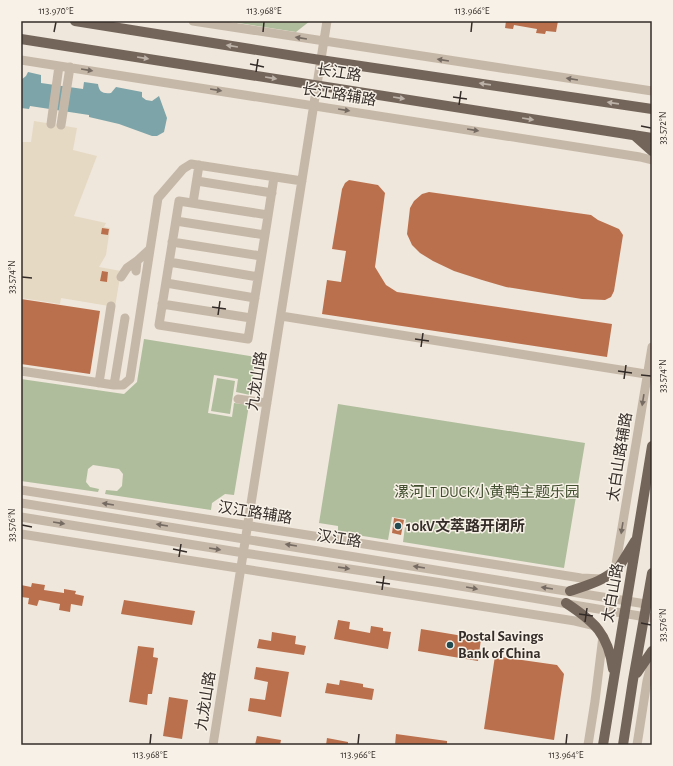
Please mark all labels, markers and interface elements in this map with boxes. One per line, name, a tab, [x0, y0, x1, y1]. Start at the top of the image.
text: 113.970°E	[38, 6, 74, 16]
text: 113.968°E	[246, 6, 282, 16]
text: 113.966°E	[454, 6, 490, 16]
one-way arrow	[295, 35, 307, 41]
one-way arrow	[226, 43, 238, 49]
one-way arrow	[136, 55, 149, 61]
one-way arrow	[437, 57, 449, 63]
street label: 长江路	[316, 61, 363, 84]
one-way arrow	[81, 67, 93, 73]
one-way arrow	[265, 75, 277, 81]
one-way arrow	[566, 76, 578, 82]
street label: 长江路辅路	[301, 81, 377, 108]
one-way arrow	[479, 81, 491, 87]
one-way arrow	[210, 87, 222, 93]
one-way arrow	[393, 95, 405, 101]
one-way arrow	[607, 100, 620, 106]
one-way arrow	[338, 107, 350, 113]
text: 33.572°N	[658, 111, 668, 145]
one-way arrow	[522, 116, 534, 122]
one-way arrow	[466, 127, 479, 133]
text: 33.574°N	[7, 260, 17, 294]
street label: 九龙山路	[243, 350, 269, 412]
text: 33.574°N	[658, 359, 668, 393]
one-way arrow	[640, 394, 646, 406]
street label: 太白山路辅路	[605, 411, 634, 503]
park label: 漯河LT DUCK小黄鸭主题乐园	[394, 484, 580, 500]
street label: 汉江路辅路	[217, 499, 293, 526]
one-way arrow	[102, 501, 114, 507]
text: 33.576°N	[7, 508, 17, 542]
place label: 10kV文萃路开闭所	[406, 518, 525, 534]
one-way arrow	[53, 520, 66, 526]
marker: 10kV文萃路开闭所	[393, 521, 403, 531]
one-way arrow	[156, 522, 168, 528]
one-way arrow	[619, 522, 625, 534]
street label: 汉江路	[316, 527, 363, 550]
one-way arrow	[284, 542, 297, 548]
one-way arrow	[209, 546, 222, 552]
street label: 太白山路	[599, 562, 626, 624]
one-way arrow	[413, 563, 425, 569]
one-way arrow	[338, 565, 350, 571]
one-way arrow	[541, 584, 553, 590]
one-way arrow	[466, 585, 479, 591]
text: 33.576°N	[658, 608, 668, 642]
place label: Postal Savings Bank of China	[458, 629, 544, 661]
marker: Postal Savings Bank of China	[445, 640, 455, 650]
street label: 九龙山路	[192, 670, 218, 732]
text: 113.968°E	[132, 750, 168, 760]
text: 113.966°E	[340, 750, 376, 760]
text: 113.964°E	[548, 750, 584, 760]

